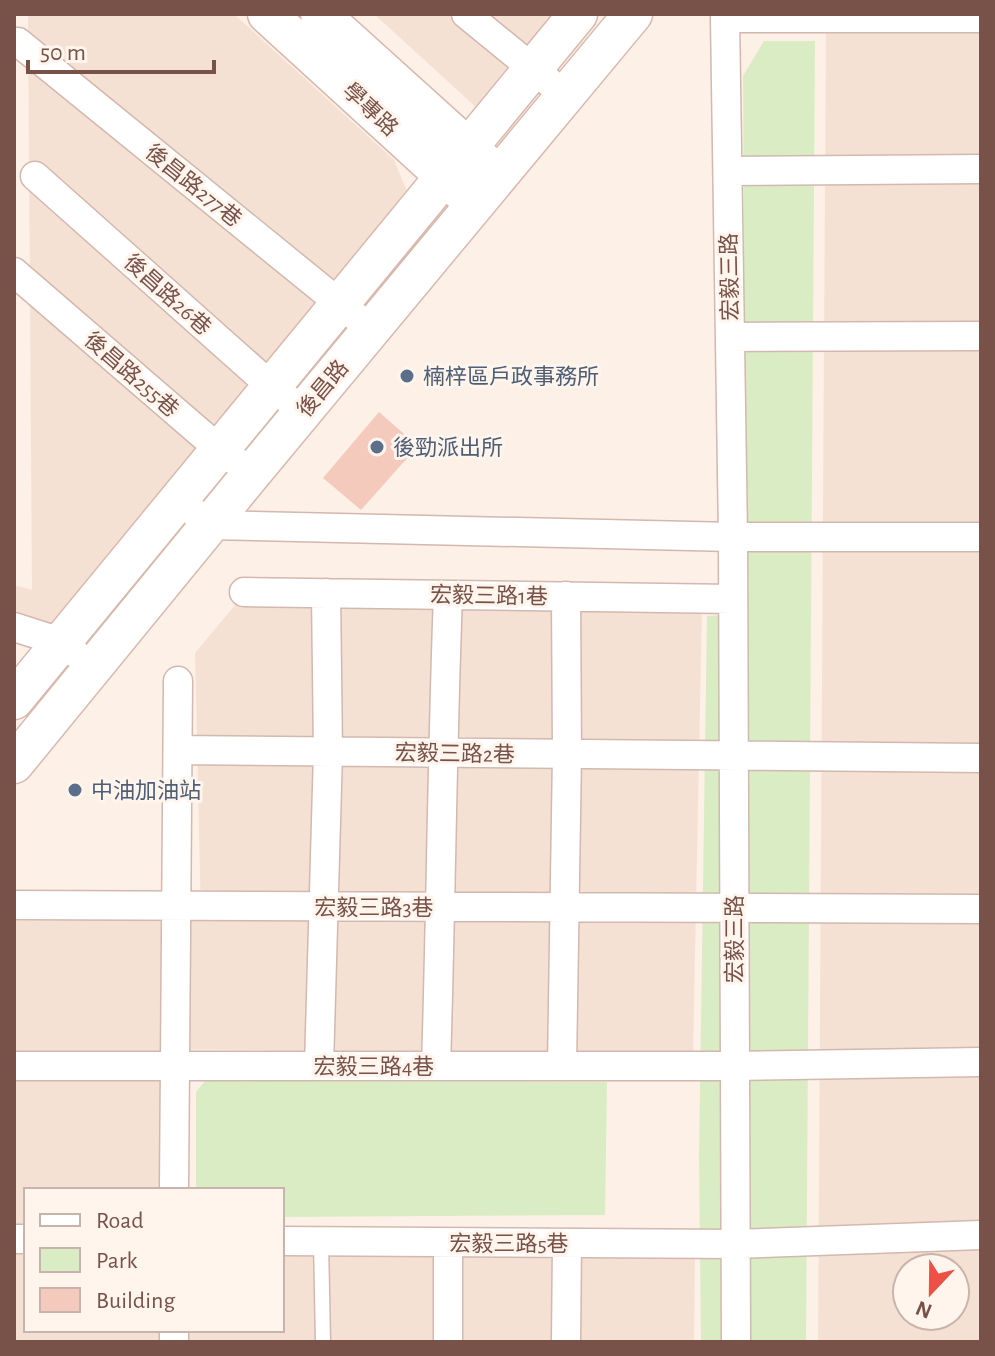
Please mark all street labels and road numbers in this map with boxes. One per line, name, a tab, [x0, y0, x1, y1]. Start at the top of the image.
street label: 學專路	[339, 78, 403, 140]
street label: 後昌路277巷	[141, 140, 246, 231]
street label: 宏毅三路	[717, 233, 742, 321]
street label: 後昌路26巷	[120, 250, 216, 339]
street label: 後昌路255巷	[80, 328, 183, 421]
street label: 後昌路	[292, 356, 352, 421]
street label: 宏毅三路1巷	[430, 583, 548, 608]
street label: 宏毅三路2巷	[395, 741, 515, 766]
street label: 宏毅三路	[723, 895, 746, 983]
street label: 宏毅三路3巷	[314, 896, 434, 919]
street label: 宏毅三路4巷	[314, 1055, 434, 1078]
street label: 宏毅三路5巷	[449, 1232, 569, 1255]

